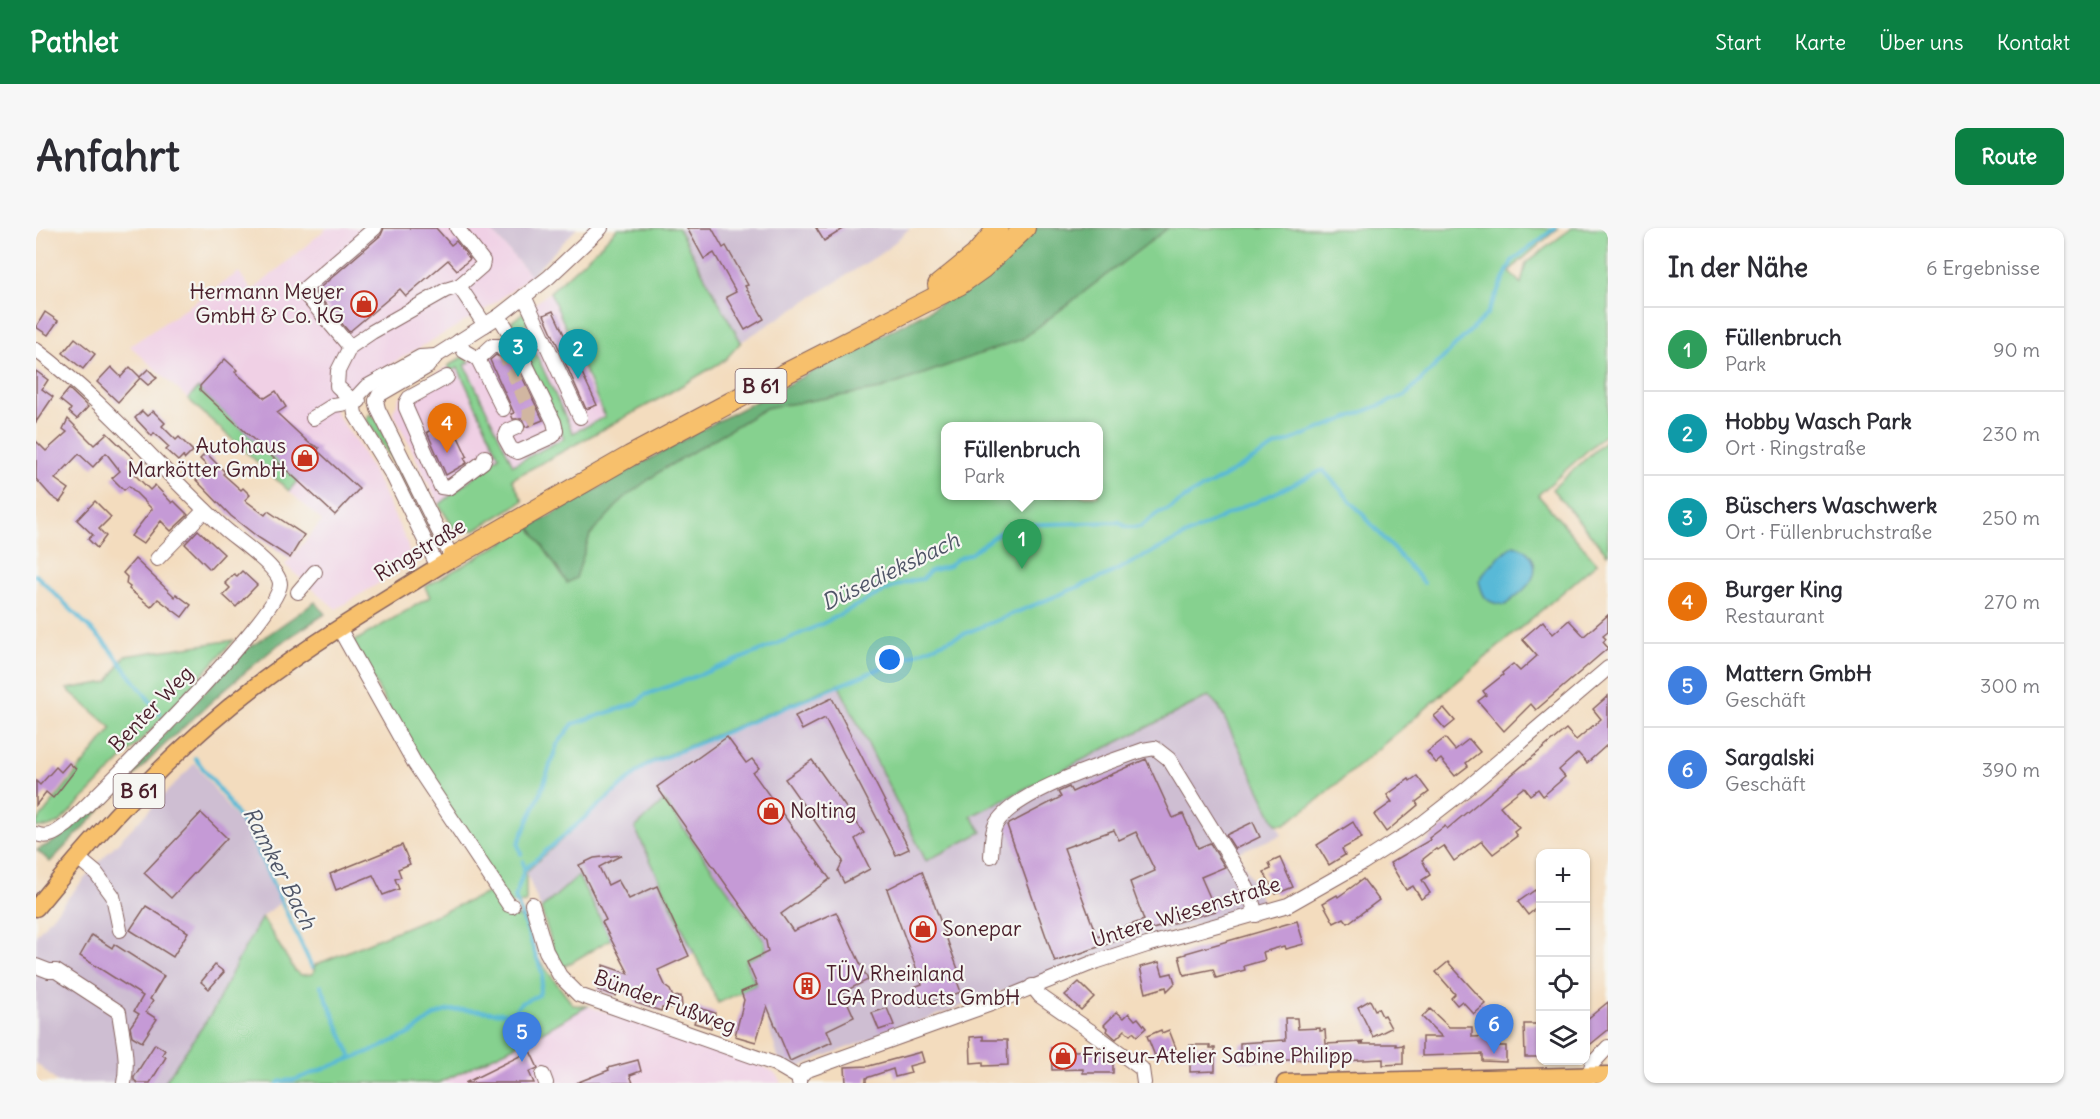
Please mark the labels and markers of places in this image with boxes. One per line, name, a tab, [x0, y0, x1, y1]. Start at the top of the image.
place label: Hermann Meyer GmbH & Co. KG	[189, 278, 344, 329]
shop icon: Hermann Meyer GmbH & Co. KG	[349, 289, 379, 319]
pin: 3	[498, 328, 538, 377]
pin: 2	[558, 330, 598, 379]
pin: 4	[428, 404, 466, 453]
place label: Autohaus Markötter GmbH	[127, 432, 286, 483]
shop icon: Autohaus Markötter GmbH	[290, 443, 320, 473]
pin: 1	[1002, 520, 1042, 569]
shop icon: Nolting	[756, 796, 786, 826]
place label: Nolting	[790, 797, 857, 824]
shop icon: Sonepar	[908, 914, 938, 944]
place label: Sonepar	[942, 915, 1022, 942]
place label: TÜV Rheinland LGA Products GmbH	[826, 960, 1020, 1011]
building icon: TÜV Rheinland LGA Products GmbH	[792, 971, 822, 1001]
pin: 6	[1474, 1004, 1514, 1054]
pin: 5	[502, 1012, 542, 1062]
shop icon: Friseur-Atelier Sabine Philipp	[1048, 1041, 1078, 1071]
place label: Friseur-Atelier Sabine Philipp	[1082, 1042, 1353, 1069]

